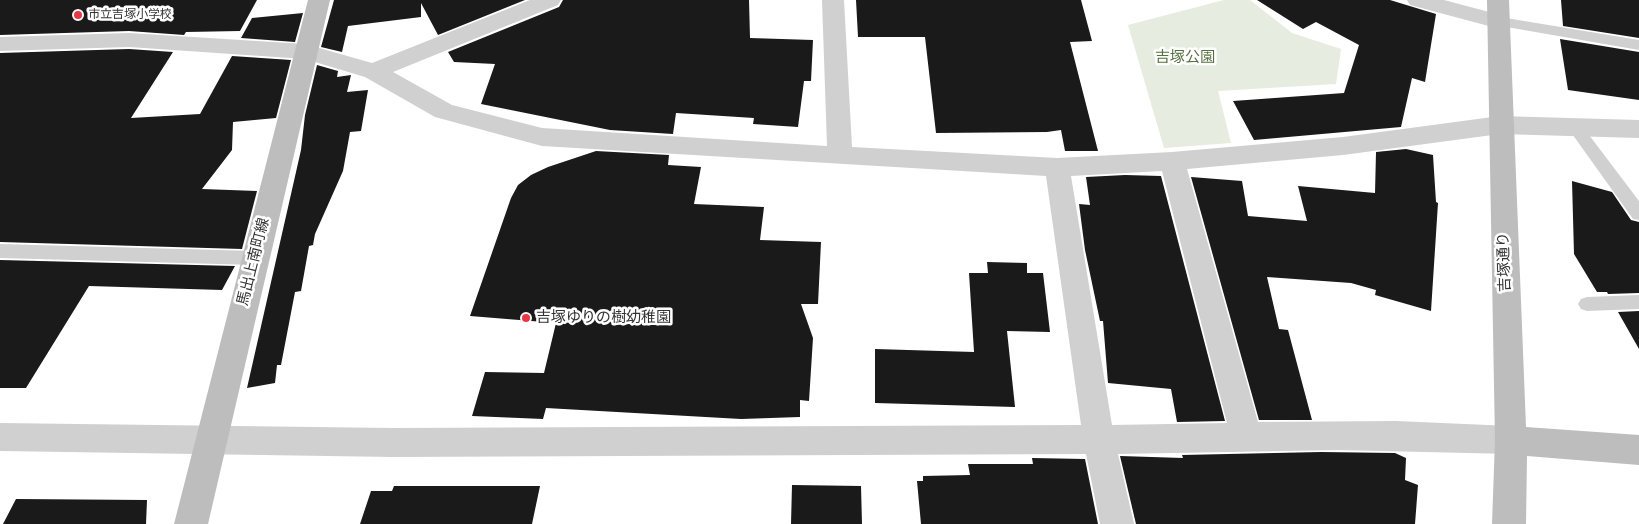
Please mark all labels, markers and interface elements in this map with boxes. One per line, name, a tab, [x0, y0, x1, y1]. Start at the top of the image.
place label: 市立吉塚小学校	[88, 8, 172, 22]
marker: 市立吉塚小学校	[72, 9, 84, 21]
park label: 吉塚公園	[1155, 49, 1215, 67]
street label: 馬出上南町線	[234, 216, 274, 308]
street label: 吉塚通り	[1495, 232, 1515, 292]
place label: 吉塚ゆりの樹幼稚園	[536, 309, 671, 327]
marker: 吉塚ゆりの樹幼稚園	[520, 312, 532, 324]

